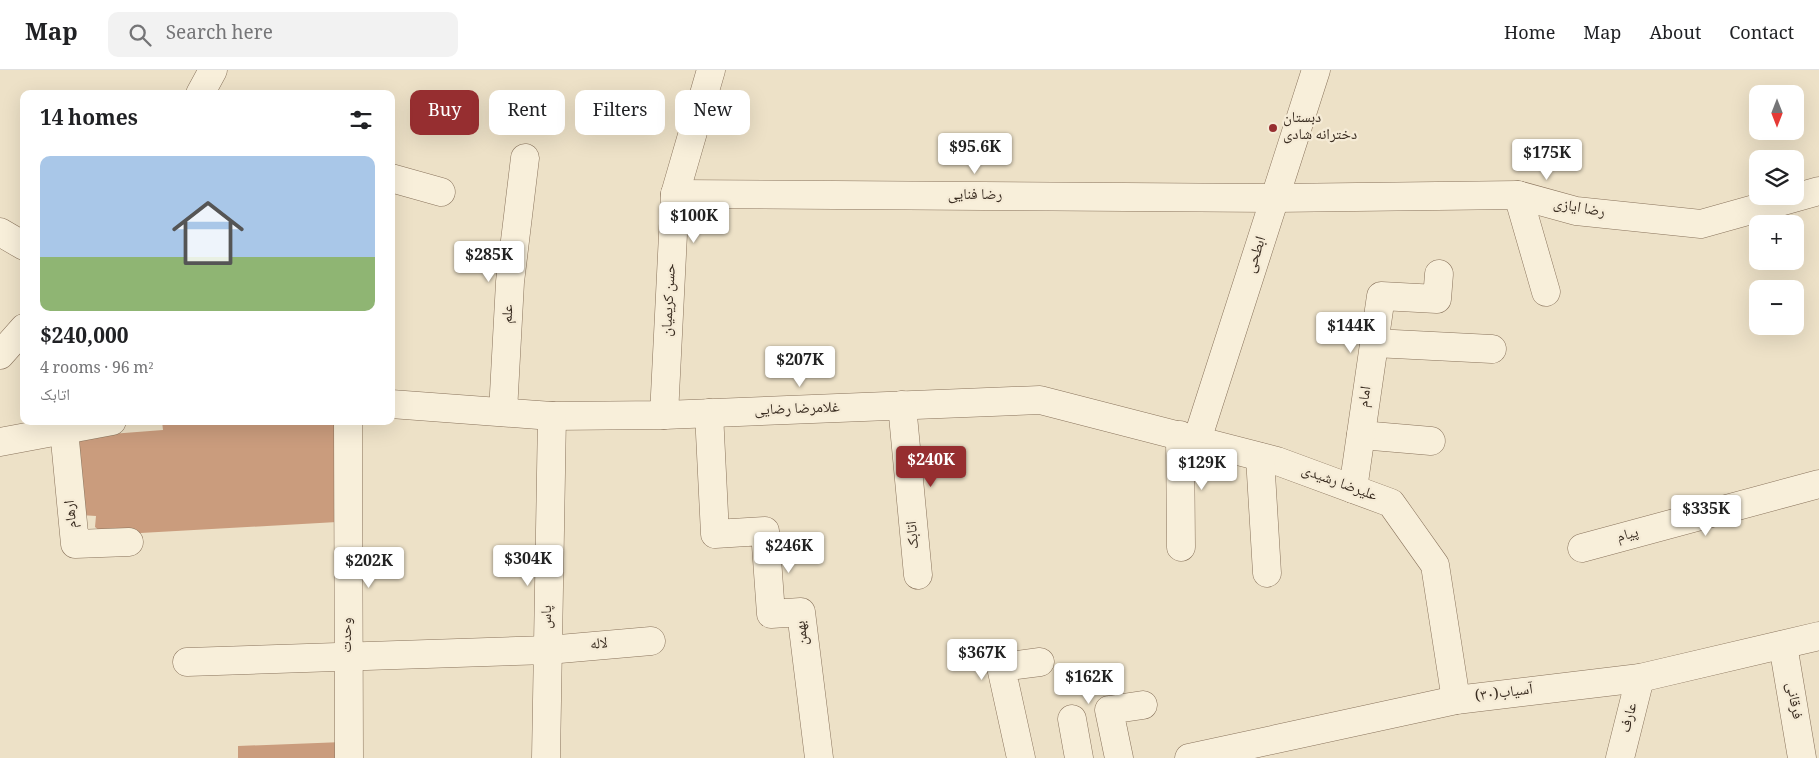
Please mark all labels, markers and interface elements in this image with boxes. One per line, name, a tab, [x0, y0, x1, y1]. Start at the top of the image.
search box	[108, 12, 458, 57]
text: Map	[25, 14, 78, 55]
text: Search here	[166, 19, 273, 51]
text: Home	[1504, 20, 1555, 50]
text: Map	[1583, 20, 1621, 50]
text: About	[1649, 20, 1701, 50]
text: Contact	[1729, 20, 1794, 50]
icon: search	[126, 21, 154, 49]
north arrow	[1749, 85, 1804, 140]
map controls	[1749, 85, 1804, 335]
chip: Buy	[410, 90, 479, 135]
chip: Rent	[489, 90, 565, 135]
chip: Filters	[575, 90, 665, 135]
chip: New	[675, 90, 750, 135]
text: 14 homes	[40, 103, 138, 138]
icon: filters	[347, 106, 375, 134]
place label: دبستان دخترانه شادی	[1283, 106, 1357, 149]
marker: دبستان دخترانه شادی	[1267, 122, 1279, 134]
pin: $95.6K	[934, 132, 1016, 175]
text: $95.6K	[949, 135, 1001, 162]
pin: $175K	[1512, 138, 1582, 181]
text: $175K	[1523, 141, 1571, 168]
button: layers	[1749, 150, 1804, 205]
street label: رضا فنایی	[948, 183, 1003, 209]
icon: home	[163, 188, 253, 278]
street label: رضا ایازی	[1551, 192, 1607, 226]
pin: $100K	[659, 202, 729, 244]
text: $100K	[670, 204, 718, 231]
button: +	[1749, 215, 1804, 270]
street label: ابطحی	[1239, 233, 1275, 277]
pin: $285K	[454, 240, 524, 283]
text: $285K	[465, 243, 513, 270]
street label: حسن کریمیان	[655, 262, 685, 337]
button: −	[1749, 280, 1804, 335]
street label: علم	[496, 303, 523, 324]
pin: $144K	[1316, 312, 1386, 354]
text: $144K	[1327, 314, 1375, 341]
text: $240,000	[40, 321, 128, 356]
pin: $207K	[765, 346, 835, 388]
text: $207K	[776, 348, 824, 375]
text: 4 rooms · 96 m²	[40, 356, 153, 383]
text: اتابک	[40, 383, 70, 410]
street label: امام	[1352, 385, 1380, 409]
street label: غلامرضا رضایی	[754, 396, 841, 424]
pin: $240K	[896, 446, 966, 488]
text: $240K	[907, 448, 955, 475]
pin: $129K	[1167, 448, 1237, 491]
text: $129K	[1178, 451, 1226, 478]
street label: علیرضا رشیدی	[1297, 458, 1381, 510]
pin: $335K	[1671, 494, 1741, 537]
text: $335K	[1682, 497, 1730, 524]
street label: ارهام	[58, 499, 86, 529]
street label: اتابک	[900, 520, 928, 550]
street label: پیام	[1614, 521, 1642, 551]
pin: $246K	[754, 532, 824, 574]
text: $246K	[765, 534, 813, 561]
pin: $304K	[493, 544, 563, 587]
pin: $202K	[334, 546, 404, 589]
text: $304K	[504, 547, 552, 574]
text: $202K	[345, 549, 393, 576]
street label: پاس	[535, 605, 561, 629]
street label: وحدت	[335, 617, 361, 653]
street label: بهمن	[789, 619, 817, 647]
street label: لاله	[589, 631, 609, 659]
pin: $367K	[947, 638, 1017, 681]
text: $367K	[958, 641, 1006, 668]
pin: $162K	[1054, 662, 1124, 705]
text: $162K	[1065, 665, 1113, 692]
street label: آسیاب(۳۰)	[1474, 677, 1536, 710]
street label: فرقانی	[1777, 681, 1809, 721]
street label: عارف	[1614, 700, 1646, 736]

